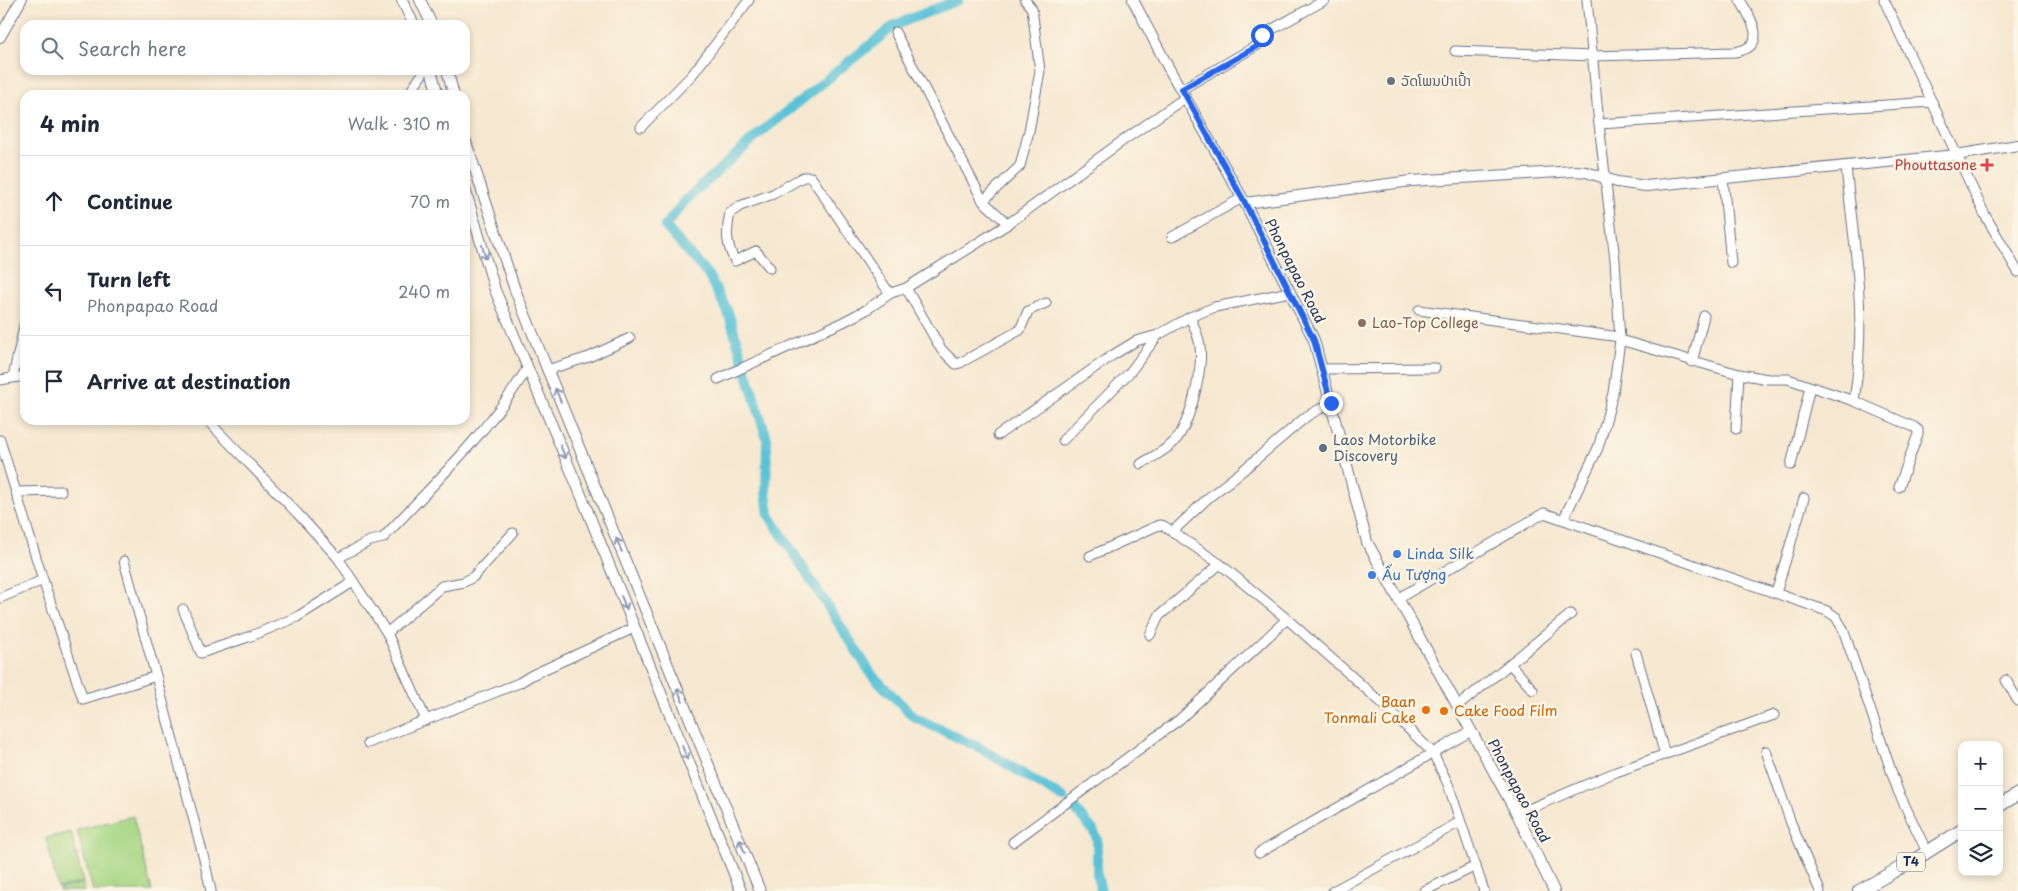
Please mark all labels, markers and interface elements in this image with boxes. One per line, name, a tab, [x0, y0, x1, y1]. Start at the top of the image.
search box	[20, 20, 470, 75]
route start	[1251, 24, 1274, 47]
icon: search	[38, 34, 66, 62]
text: Search here	[78, 34, 187, 62]
place label: ວັດໂພນປ່າເປົ້າ	[1401, 70, 1471, 91]
marker: ວັດໂພນປ່າເປົ້າ	[1385, 75, 1397, 87]
text: 4 min	[40, 107, 100, 139]
text: Walk · 310 m	[348, 111, 450, 135]
place label: Phouttasone	[1895, 154, 1977, 175]
marker: Phouttasone	[1981, 159, 1993, 171]
icon: ahead	[40, 187, 68, 215]
text: Continue	[87, 187, 173, 215]
text: 70 m	[410, 189, 450, 213]
street label: Phonpapao Road	[1260, 215, 1331, 327]
one-way arrow	[479, 244, 489, 260]
text: Turn left	[87, 265, 171, 293]
icon: left	[40, 277, 68, 305]
text: 240 m	[398, 279, 450, 303]
text: Phonpapao Road	[87, 293, 218, 317]
place label: Lao-Top College	[1372, 312, 1479, 333]
marker: Lao-Top College	[1356, 317, 1368, 329]
icon: arrive	[40, 367, 68, 395]
text: Arrive at destination	[87, 367, 291, 395]
one-way arrow	[552, 387, 561, 402]
route end	[1320, 392, 1343, 415]
place label: Laos Motorbike Discovery	[1333, 429, 1436, 466]
marker: Laos Motorbike Discovery	[1317, 442, 1329, 454]
one-way arrow	[558, 444, 568, 459]
one-way arrow	[614, 538, 623, 553]
place label: Linda Silk	[1407, 543, 1474, 564]
marker: Linda Silk	[1391, 548, 1403, 560]
place label: Ấu Tượng	[1382, 564, 1446, 585]
marker: Ấu Tượng	[1366, 569, 1378, 581]
one-way arrow	[620, 595, 629, 610]
one-way arrow	[675, 688, 684, 703]
place label: Baan Tonmali Cake	[1324, 691, 1416, 728]
place label: Cake Food Film	[1454, 700, 1558, 721]
marker: Baan Tonmali Cake	[1420, 704, 1432, 716]
marker: Cake Food Film	[1438, 705, 1450, 717]
street label: Phonpapao Road	[1483, 735, 1556, 846]
map controls	[1958, 741, 2003, 876]
button: +	[1958, 741, 2003, 786]
one-way arrow	[681, 745, 690, 760]
button: −	[1958, 786, 2003, 831]
button: layers	[1958, 831, 2003, 876]
one-way arrow	[737, 839, 746, 854]
road number: T4	[1897, 852, 1925, 872]

